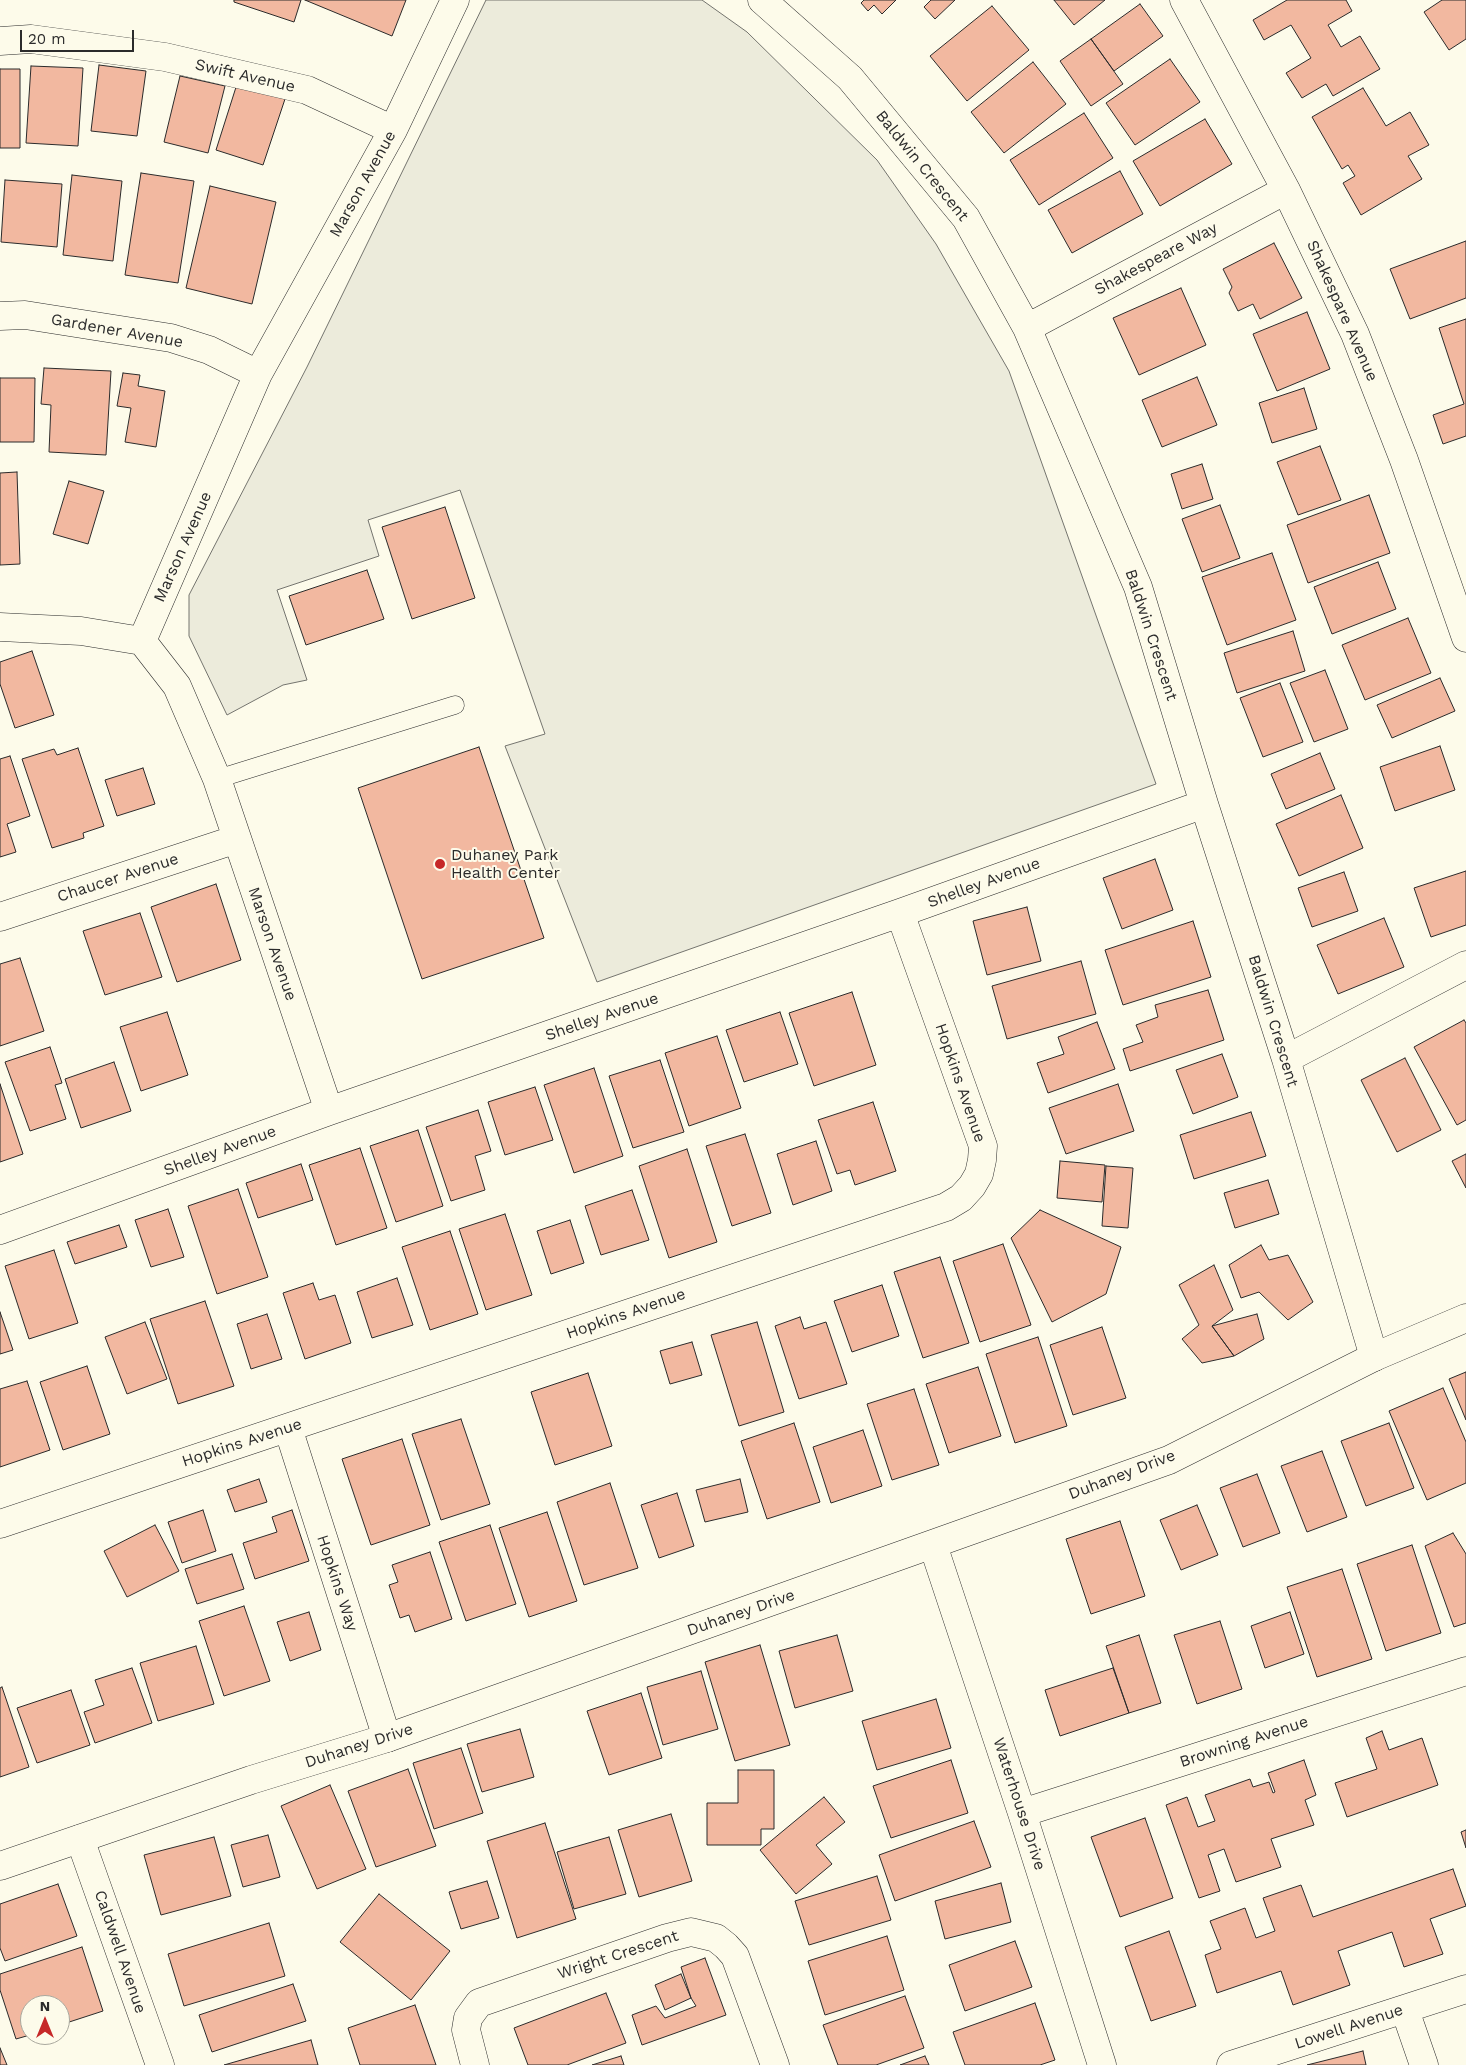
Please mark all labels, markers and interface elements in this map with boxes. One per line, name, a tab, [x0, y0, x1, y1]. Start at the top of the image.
scale bar	[22, 20, 136, 52]
text: 20 m	[28, 30, 66, 48]
street label: Swift Avenue	[193, 55, 297, 97]
street label: Baldwin Crescent	[871, 107, 973, 225]
street label: Marson Avenue	[326, 127, 400, 241]
street label: Shakespeare Way	[1091, 218, 1221, 300]
street label: Shakespare Avenue	[1302, 238, 1382, 384]
street label: Gardener Avenue	[49, 310, 185, 352]
street label: Marson Avenue	[150, 489, 216, 605]
street label: Baldwin Crescent	[1121, 567, 1181, 703]
place label: Duhaney Park Health Center	[451, 845, 560, 883]
street label: Chaucer Avenue	[55, 849, 181, 907]
street label: Shelley Avenue	[925, 854, 1043, 912]
marker: Duhaney Park Health Center	[433, 857, 447, 871]
street label: Marson Avenue	[244, 885, 300, 1003]
street label: Baldwin Crescent	[1244, 953, 1302, 1089]
street label: Shelley Avenue	[543, 989, 661, 1045]
street label: Hopkins Avenue	[931, 1021, 989, 1145]
street label: Shelley Avenue	[161, 1122, 279, 1180]
street label: Hopkins Avenue	[564, 1285, 688, 1343]
street label: Hopkins Avenue	[180, 1415, 304, 1471]
street label: Duhaney Drive	[1066, 1446, 1178, 1504]
street label: Hopkins Way	[312, 1533, 362, 1633]
street label: Duhaney Drive	[685, 1586, 797, 1640]
street label: Browning Avenue	[1177, 1712, 1311, 1772]
street label: Duhaney Drive	[302, 1719, 416, 1773]
street label: Waterhouse Drive	[989, 1735, 1049, 1873]
street label: Caldwell Avenue	[90, 1888, 150, 2016]
street label: Wright Crescent	[555, 1926, 681, 1984]
north arrow	[20, 1995, 70, 2045]
text: N	[40, 1998, 50, 2014]
street label: Lowell Avenue	[1292, 2000, 1406, 2054]

